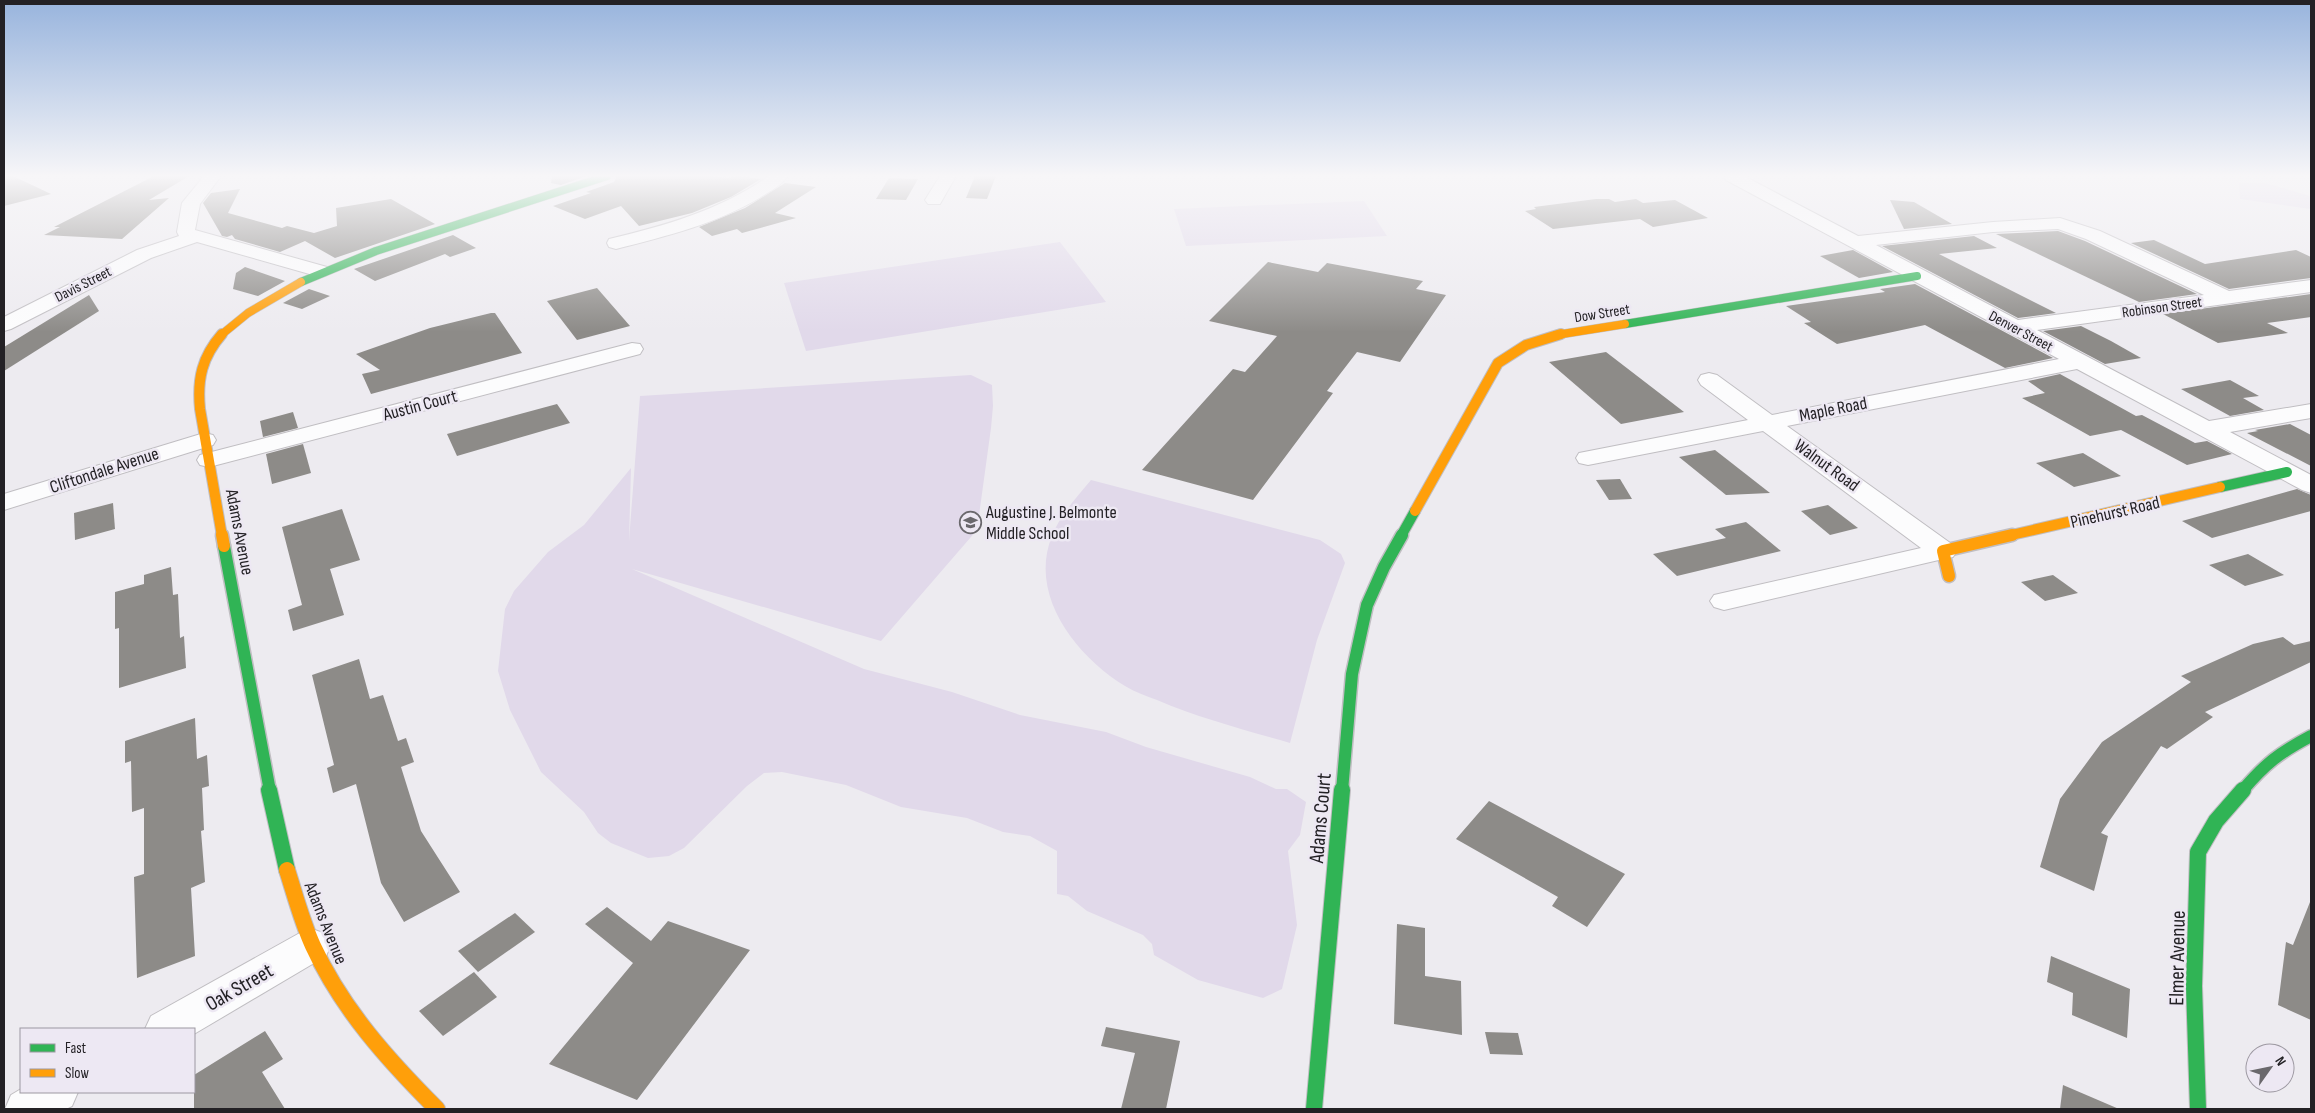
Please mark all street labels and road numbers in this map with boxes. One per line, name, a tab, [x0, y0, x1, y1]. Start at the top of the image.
street label: Davis Street	[52, 262, 115, 307]
street label: Robinson Street	[2121, 292, 2204, 323]
street label: Dow Street	[1573, 300, 1632, 327]
street label: Denver Street	[1985, 307, 2056, 356]
street label: Austin Court	[380, 385, 460, 426]
street label: Maple Road	[1797, 393, 1869, 426]
street label: Walnut Road	[1790, 435, 1863, 496]
street label: Cliftondale Avenue	[47, 443, 161, 498]
street label: Adams Avenue	[221, 487, 258, 577]
street label: Pinehurst Road	[2069, 492, 2162, 533]
street label: Adams Court	[1304, 772, 1337, 865]
street label: Adams Avenue	[299, 878, 352, 967]
street label: Elmer Avenue	[2164, 910, 2191, 1006]
street label: Oak Street	[201, 958, 278, 1017]

